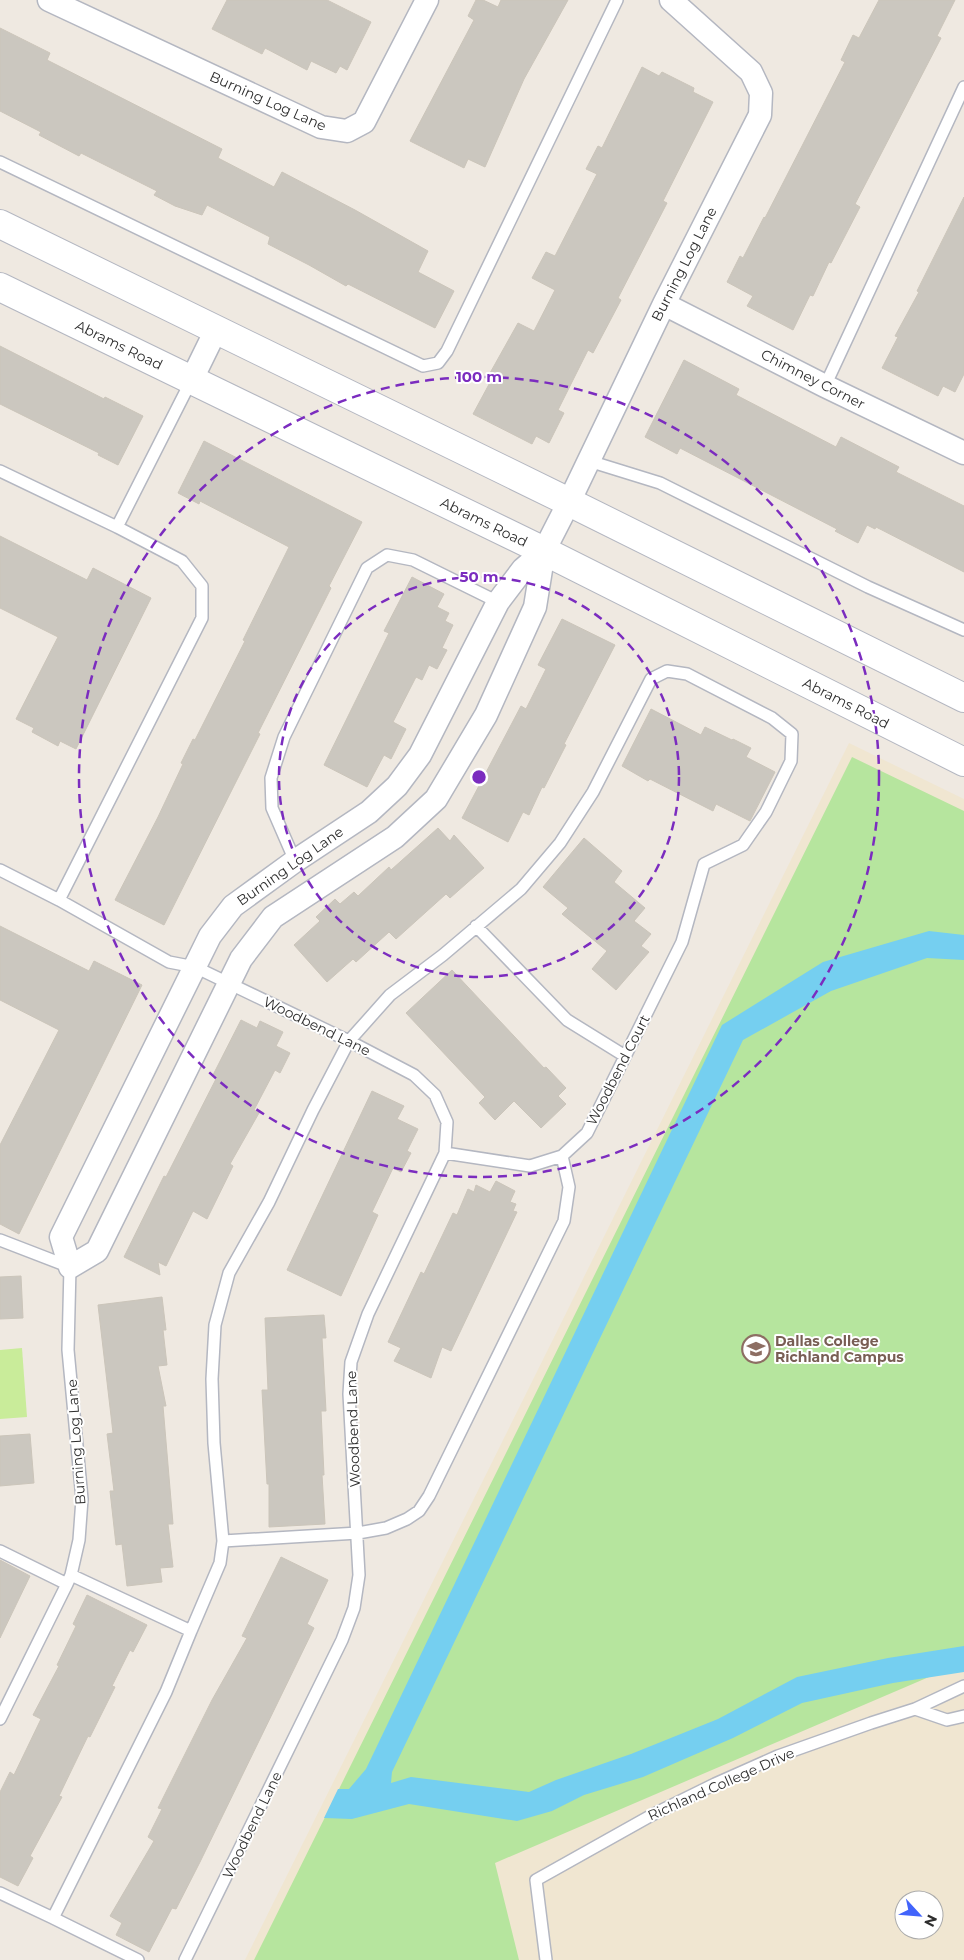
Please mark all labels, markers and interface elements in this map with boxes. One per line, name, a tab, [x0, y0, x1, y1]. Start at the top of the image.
street label: Burning Log Lane	[207, 67, 329, 135]
street label: Burning Log Lane	[647, 204, 721, 324]
street label: Abrams Road	[72, 316, 166, 374]
street label: Chimney Corner	[758, 345, 868, 413]
text: 100 m	[456, 367, 502, 386]
street label: Abrams Road	[437, 493, 531, 551]
text: 50 m	[459, 567, 499, 586]
street label: Abrams Road	[800, 673, 892, 733]
centre of rings	[470, 768, 488, 786]
street label: Burning Log Lane	[233, 822, 347, 910]
street label: Woodbend Lane	[261, 992, 373, 1060]
street label: Woodbend Court	[582, 1011, 654, 1128]
place label: Dallas College Richland Campus	[775, 1332, 904, 1366]
school or university icon: Dallas College Richland Campus	[741, 1334, 771, 1364]
street label: Woodbend Lane	[342, 1370, 364, 1488]
street label: Burning Log Lane	[63, 1379, 89, 1505]
street label: Richland College Drive	[645, 1744, 797, 1824]
street label: Woodbend Lane	[218, 1769, 286, 1881]
north arrow	[894, 1890, 944, 1940]
text: N	[920, 1912, 941, 1930]

